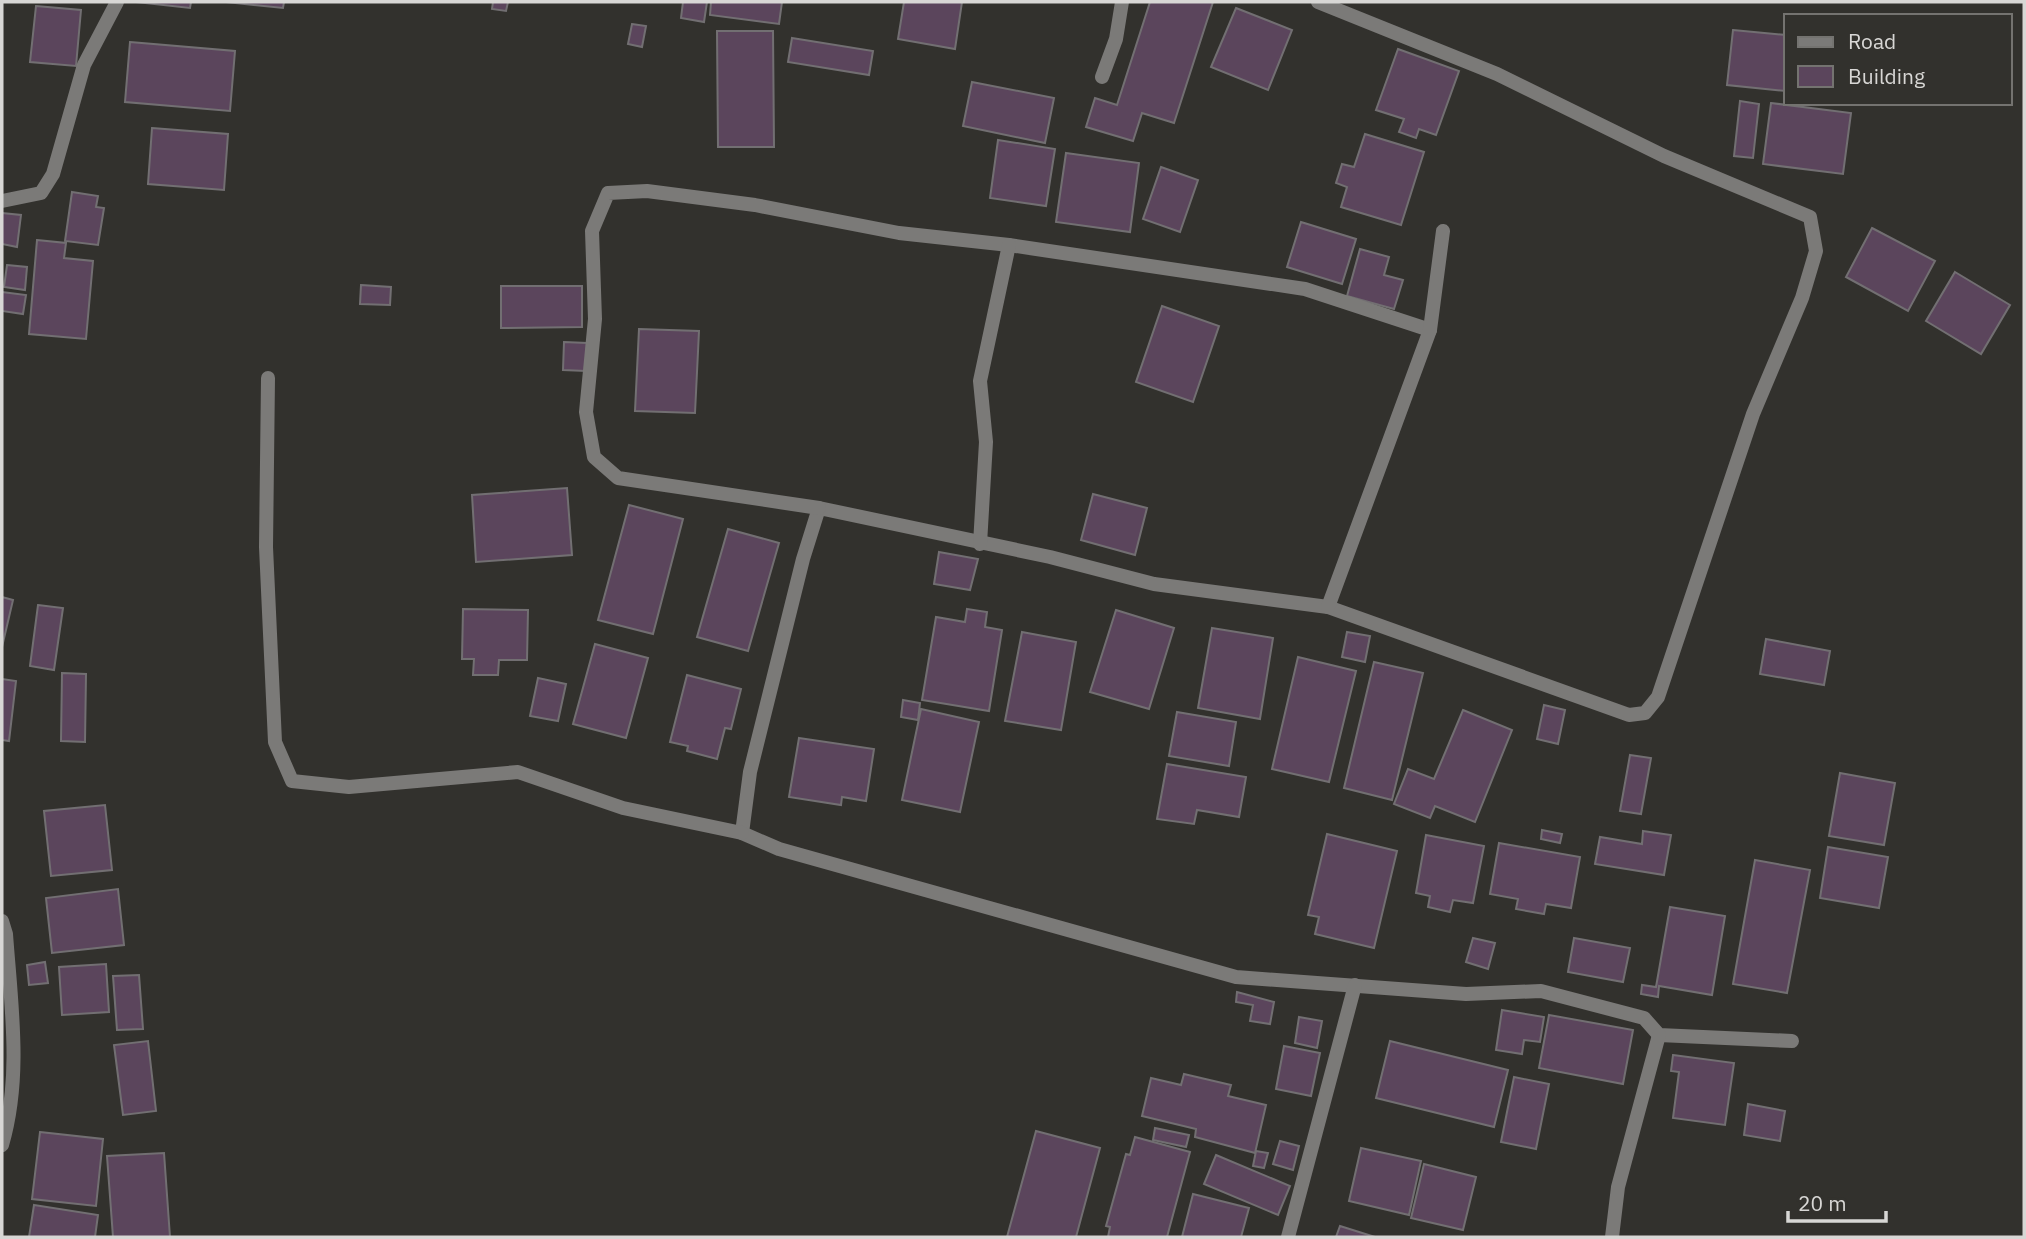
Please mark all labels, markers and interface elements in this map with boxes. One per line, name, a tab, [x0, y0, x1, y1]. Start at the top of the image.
legend	[1784, 14, 2012, 105]
text: Road	[1848, 27, 1896, 55]
text: Building	[1848, 62, 1925, 90]
scale bar	[1788, 1180, 1886, 1224]
text: 20 m	[1798, 1189, 1847, 1217]

